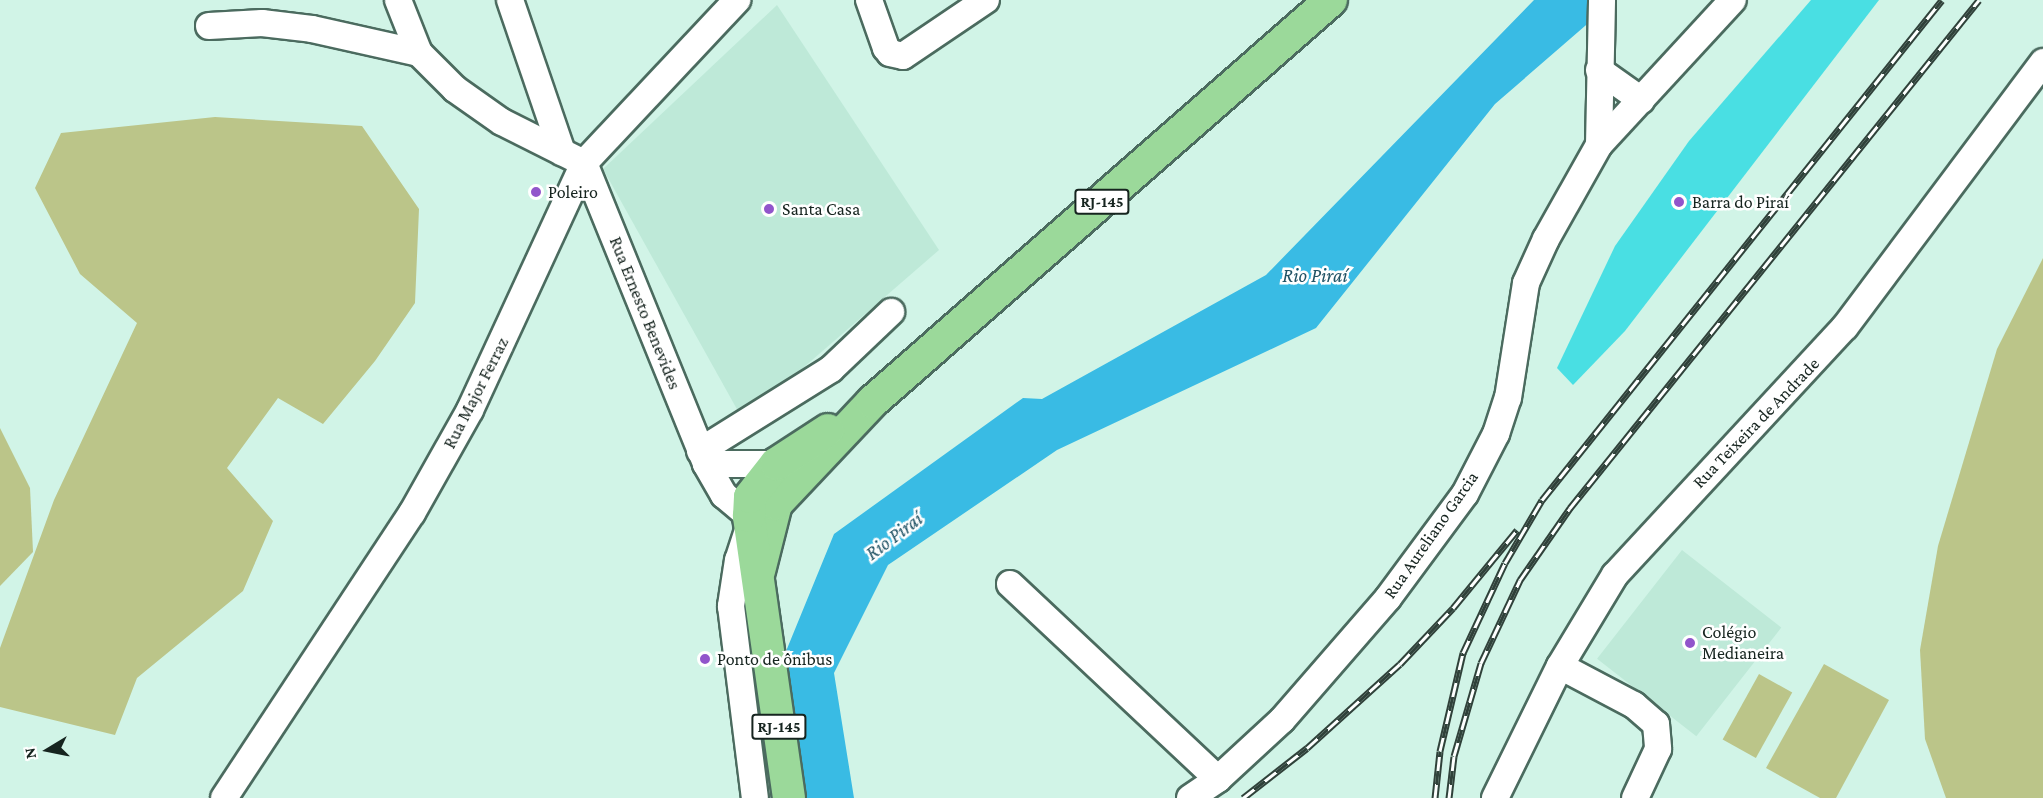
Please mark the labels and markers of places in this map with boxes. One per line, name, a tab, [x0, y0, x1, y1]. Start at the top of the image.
place label: Poleiro	[548, 181, 598, 203]
marker: Poleiro	[529, 185, 543, 199]
place label: Barra do Piraí	[1692, 191, 1789, 213]
marker: Barra do Piraí	[1670, 193, 1688, 211]
place label: Santa Casa	[782, 198, 860, 220]
marker: Santa Casa	[760, 200, 778, 218]
place label: Colégio Medianeira	[1702, 622, 1784, 664]
marker: Colégio Medianeira	[1683, 636, 1697, 650]
place label: Ponto de ônibus	[717, 648, 832, 670]
marker: Ponto de ônibus	[698, 652, 712, 666]

